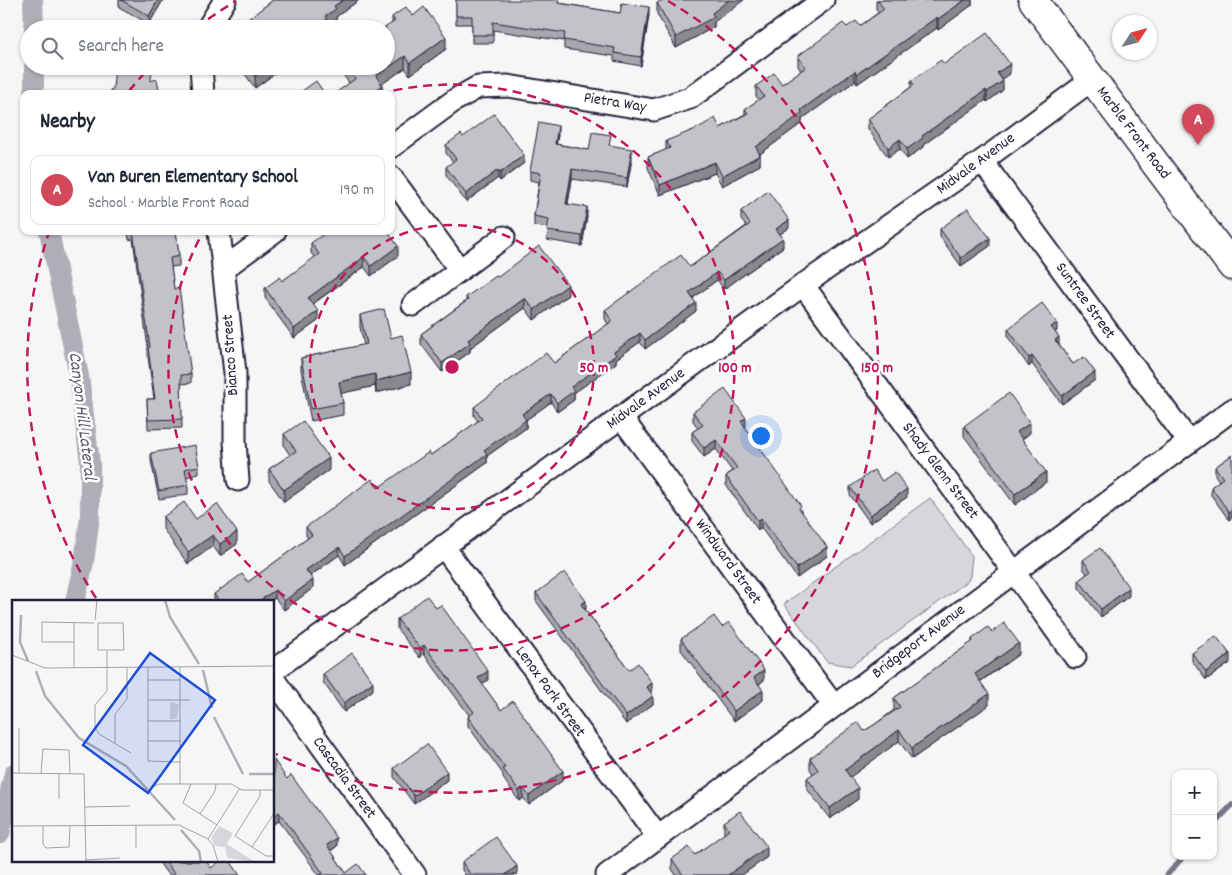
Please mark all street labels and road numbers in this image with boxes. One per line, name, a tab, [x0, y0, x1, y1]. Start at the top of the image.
street label: Marble Front Road	[1090, 82, 1176, 184]
street label: Pietra Way	[582, 87, 649, 119]
street label: Midvale Avenue	[932, 128, 1020, 200]
street label: Suntree Street	[1049, 258, 1121, 344]
street label: Bianco Street	[217, 313, 245, 396]
street label: Midvale Avenue	[602, 363, 690, 435]
street label: Shady Glenn Street	[896, 418, 984, 524]
street label: Windward Street	[689, 514, 767, 610]
street label: Bridgeport Avenue	[867, 599, 971, 685]
street label: Lenox Park Street	[509, 642, 591, 742]
street label: Cascadia Street	[306, 732, 382, 824]

